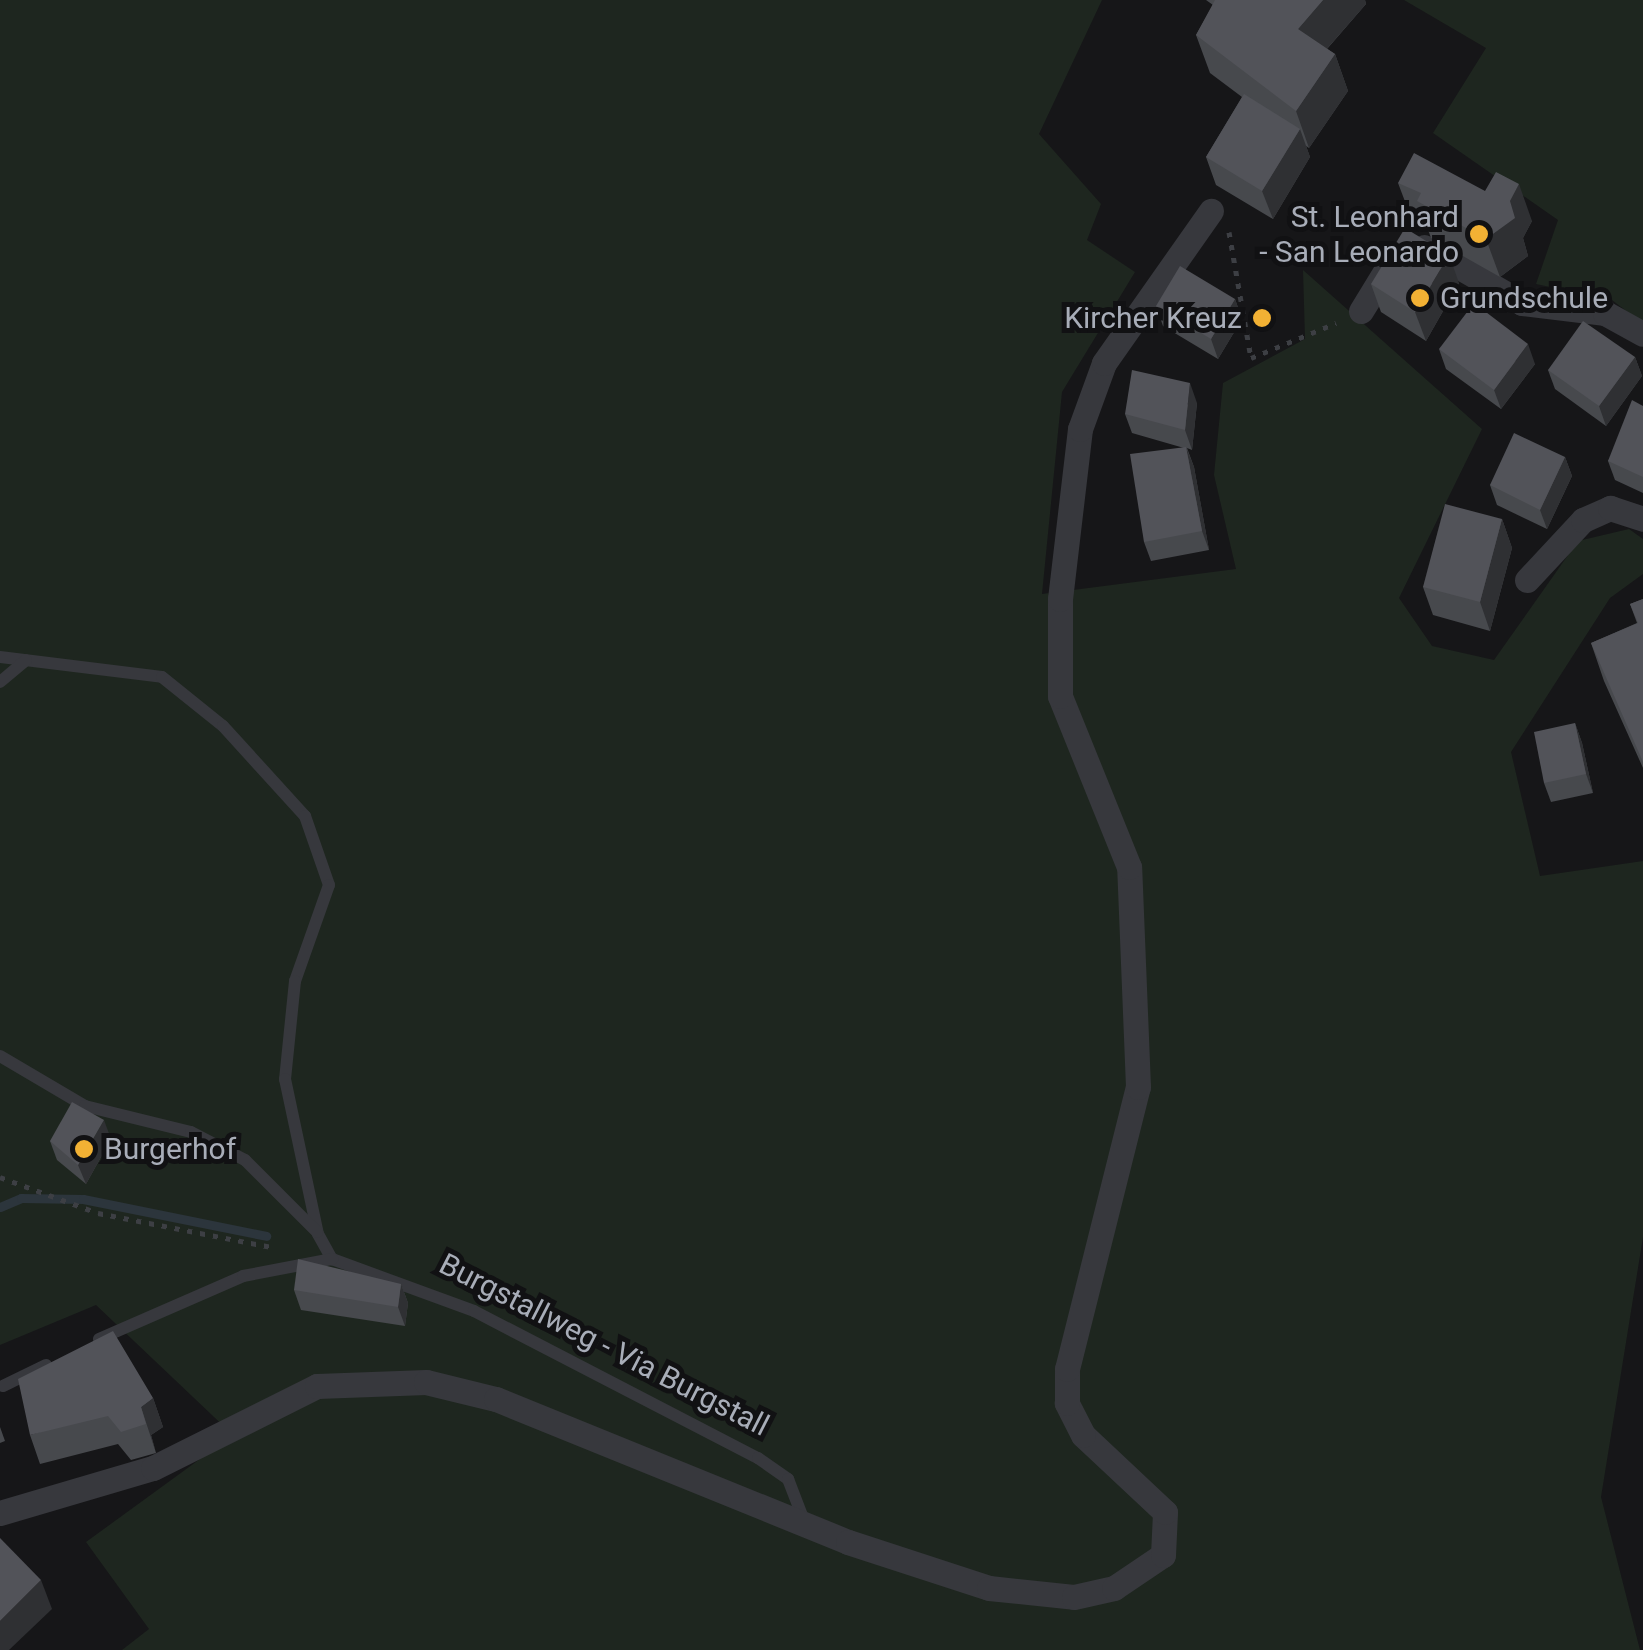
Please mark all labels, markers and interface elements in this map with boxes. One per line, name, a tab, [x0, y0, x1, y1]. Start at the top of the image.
place label: St. Leonhard - San Leonardo	[1259, 199, 1459, 270]
marker: St. Leonhard - San Leonardo	[1468, 223, 1490, 245]
place label: Grundschule	[1440, 280, 1608, 316]
marker: Grundschule	[1409, 287, 1431, 309]
place label: Kircher Kreuz	[1064, 300, 1242, 336]
marker: Kircher Kreuz	[1251, 307, 1273, 329]
place label: Burgerhof	[104, 1131, 236, 1167]
marker: Burgerhof	[73, 1138, 95, 1160]
street label: Burgstallweg - Via Burgstall	[433, 1246, 775, 1444]

